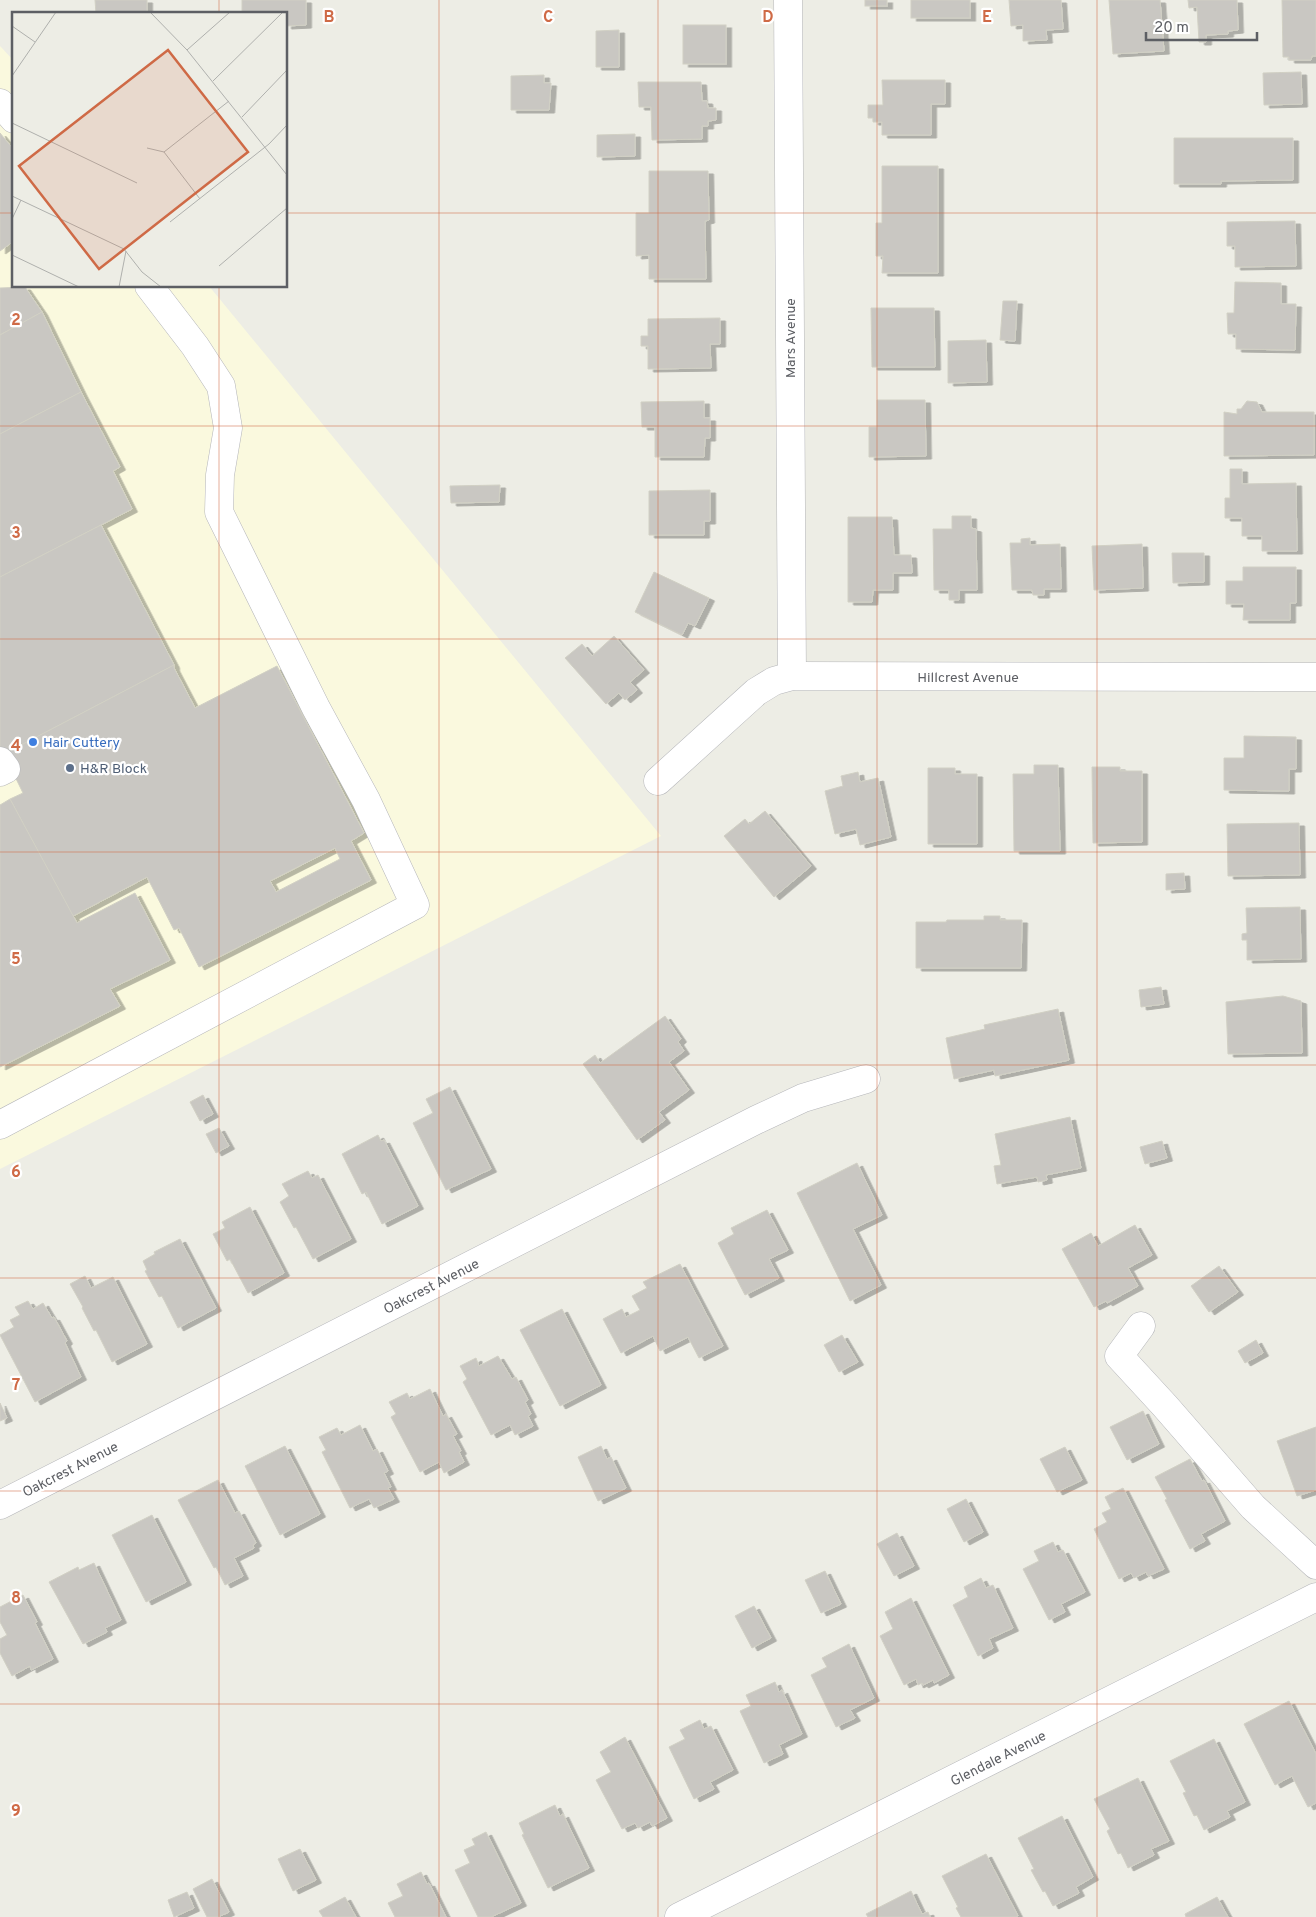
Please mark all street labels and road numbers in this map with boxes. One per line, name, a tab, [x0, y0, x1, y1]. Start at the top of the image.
street label: Mars Avenue	[783, 298, 800, 378]
street label: Hillcrest Avenue	[917, 670, 1019, 687]
street label: Oakcrest Avenue	[381, 1256, 482, 1319]
street label: Oakcrest Avenue	[20, 1439, 121, 1502]
street label: Glendale Avenue	[948, 1728, 1049, 1791]

